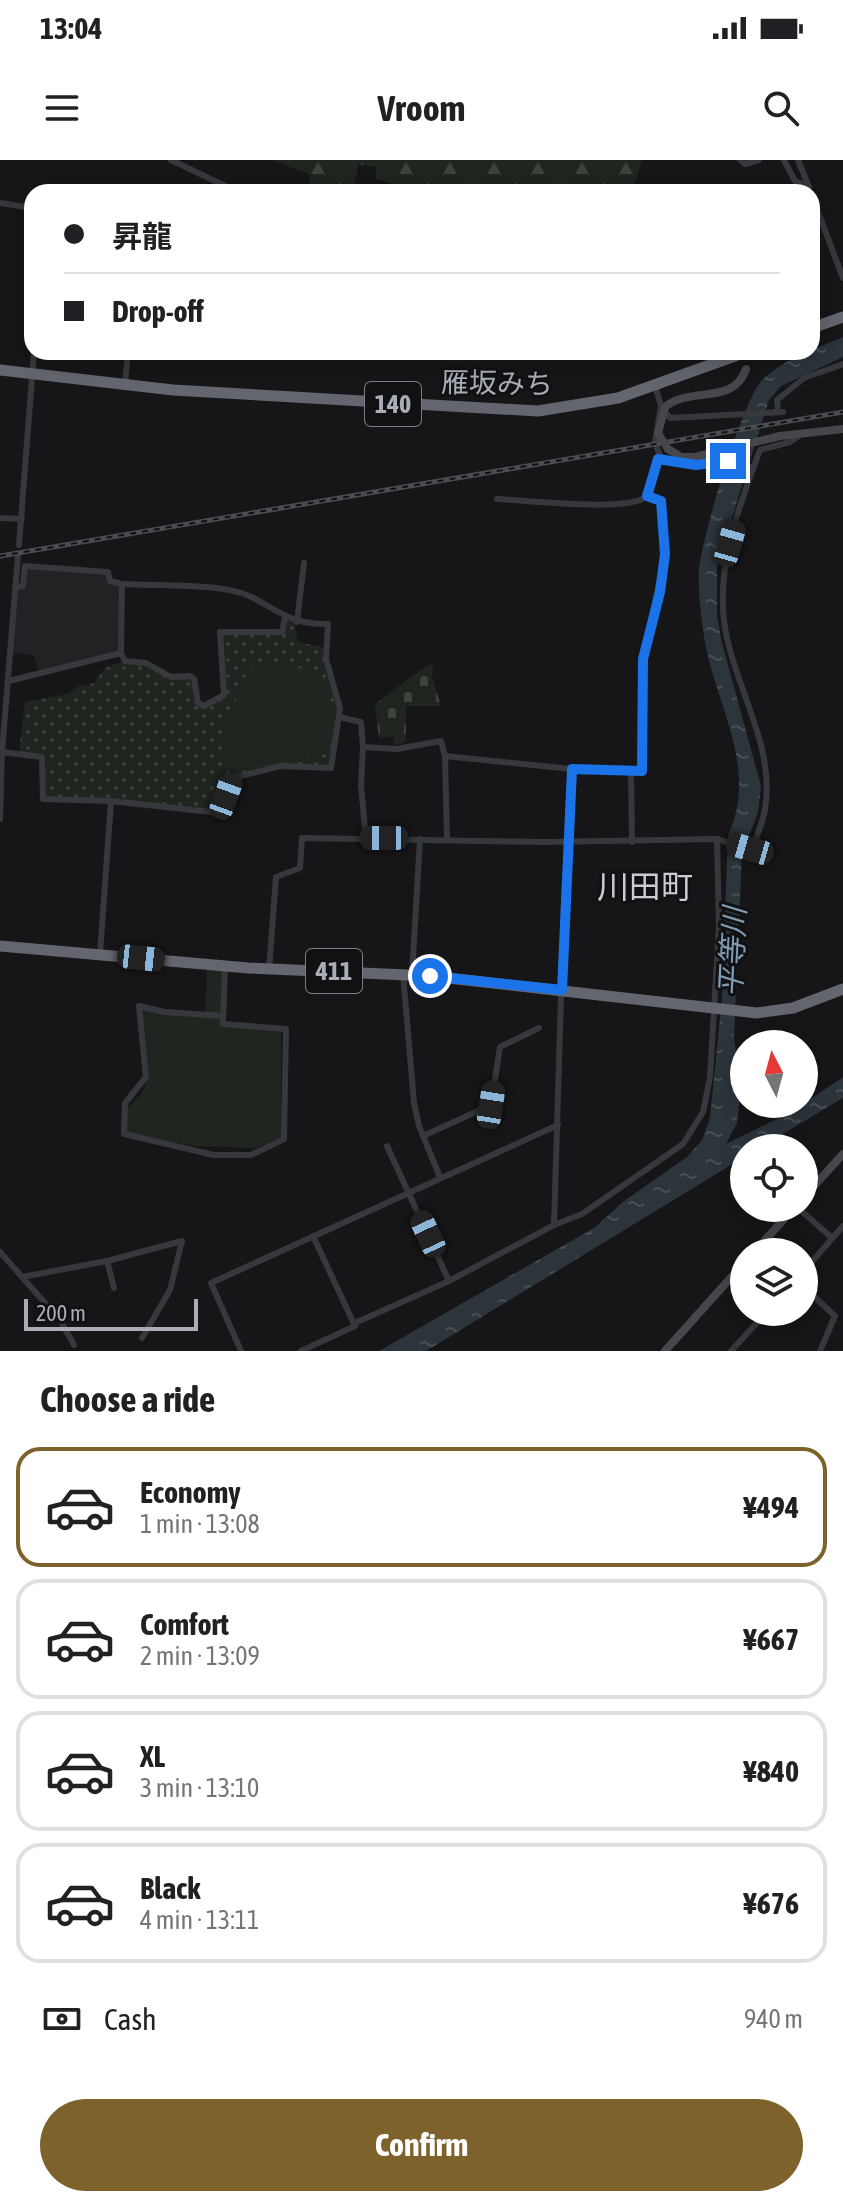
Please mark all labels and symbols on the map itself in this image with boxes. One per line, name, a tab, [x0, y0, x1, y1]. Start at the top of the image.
street label: 雁坂みち	[441, 366, 553, 400]
road number: 140	[365, 382, 421, 426]
route end	[710, 443, 746, 479]
car	[712, 517, 748, 569]
car	[207, 769, 245, 823]
car	[360, 826, 408, 850]
car	[724, 831, 776, 867]
district label: 川田町	[597, 868, 693, 905]
water label: 平等川	[713, 903, 751, 998]
car	[116, 944, 166, 972]
road number: 411	[306, 949, 362, 993]
route start	[412, 958, 448, 994]
north arrow	[730, 1030, 818, 1118]
car	[475, 1079, 507, 1131]
car	[407, 1207, 449, 1261]
scale bar	[24, 1295, 198, 1331]

